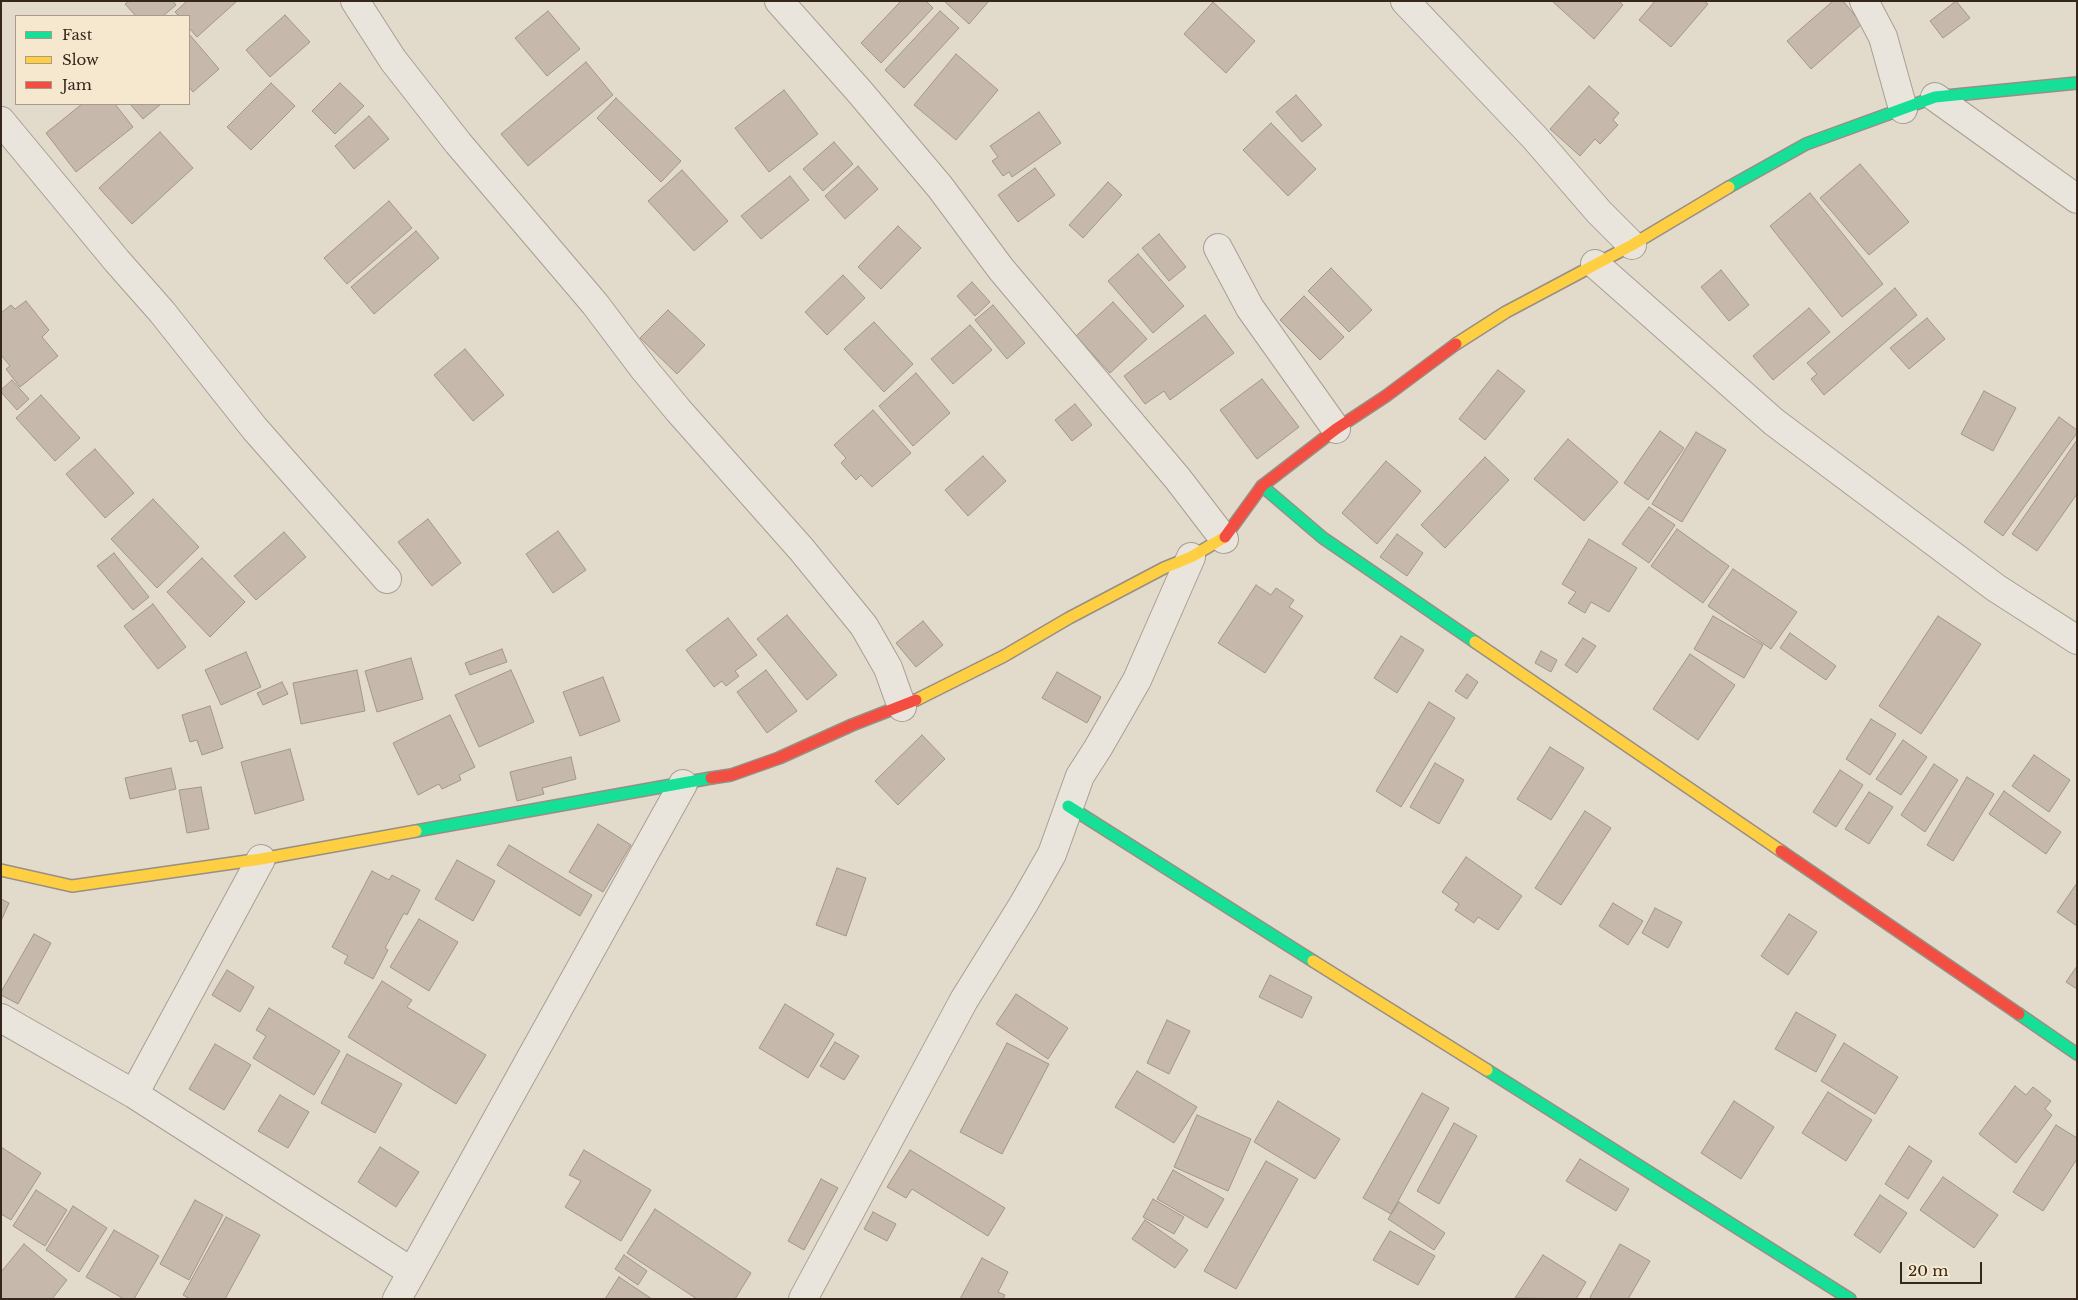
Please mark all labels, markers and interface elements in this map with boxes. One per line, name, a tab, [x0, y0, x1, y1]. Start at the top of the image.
legend	[15, 15, 190, 105]
text: Fast	[62, 25, 92, 44]
text: Slow	[62, 50, 99, 69]
text: Jam	[62, 75, 92, 94]
scale bar	[1903, 1252, 1986, 1284]
text: 20 m	[1908, 1261, 1948, 1280]

